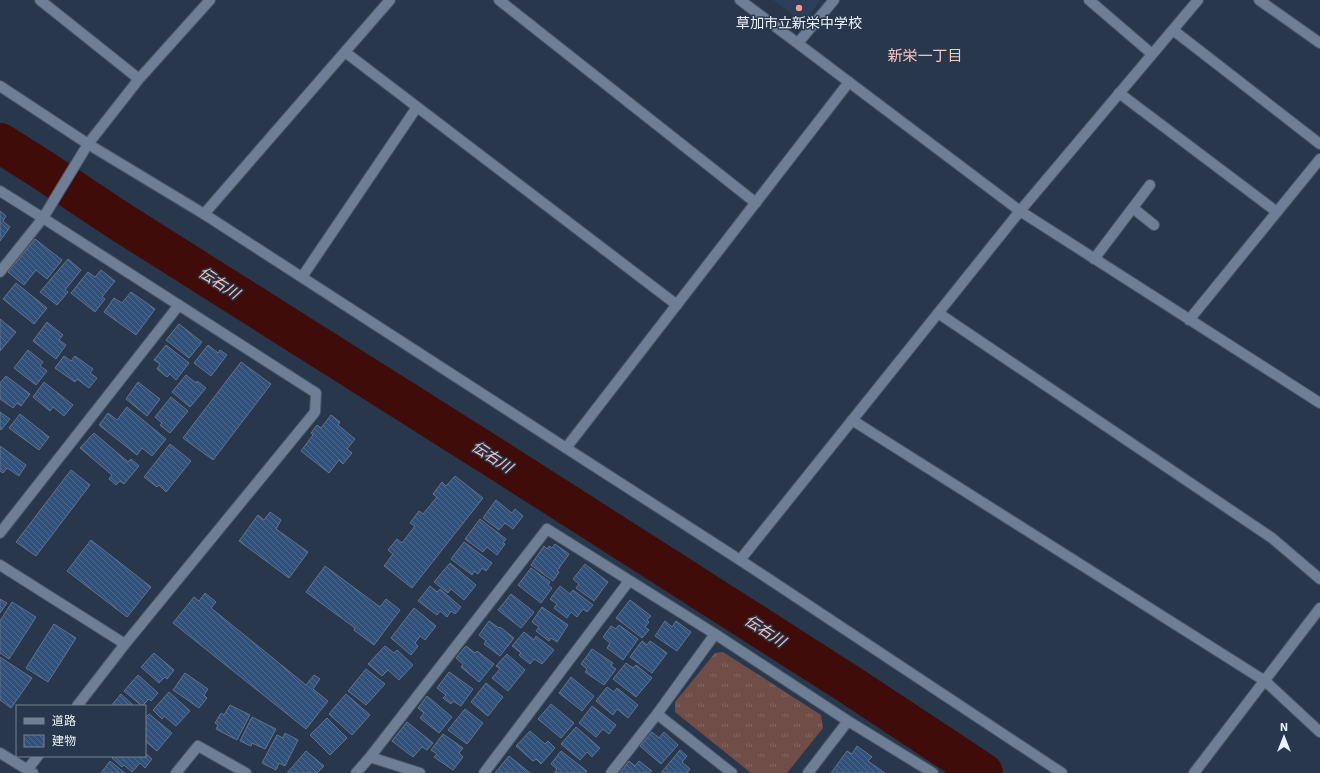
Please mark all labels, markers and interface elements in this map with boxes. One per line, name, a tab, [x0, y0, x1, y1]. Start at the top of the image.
marker: 草加市立新栄中学校	[794, 3, 804, 13]
place label: 草加市立新栄中学校	[736, 14, 862, 31]
district label: 新栄一丁目	[887, 46, 963, 64]
water label: 伝右川	[196, 262, 245, 303]
water label: 伝右川	[469, 436, 518, 477]
water label: 伝右川	[742, 610, 791, 651]
legend	[16, 705, 146, 757]
text: 道路	[52, 713, 76, 727]
north arrow	[1264, 717, 1304, 757]
text: N	[1280, 720, 1288, 733]
text: 建物	[52, 733, 76, 747]

